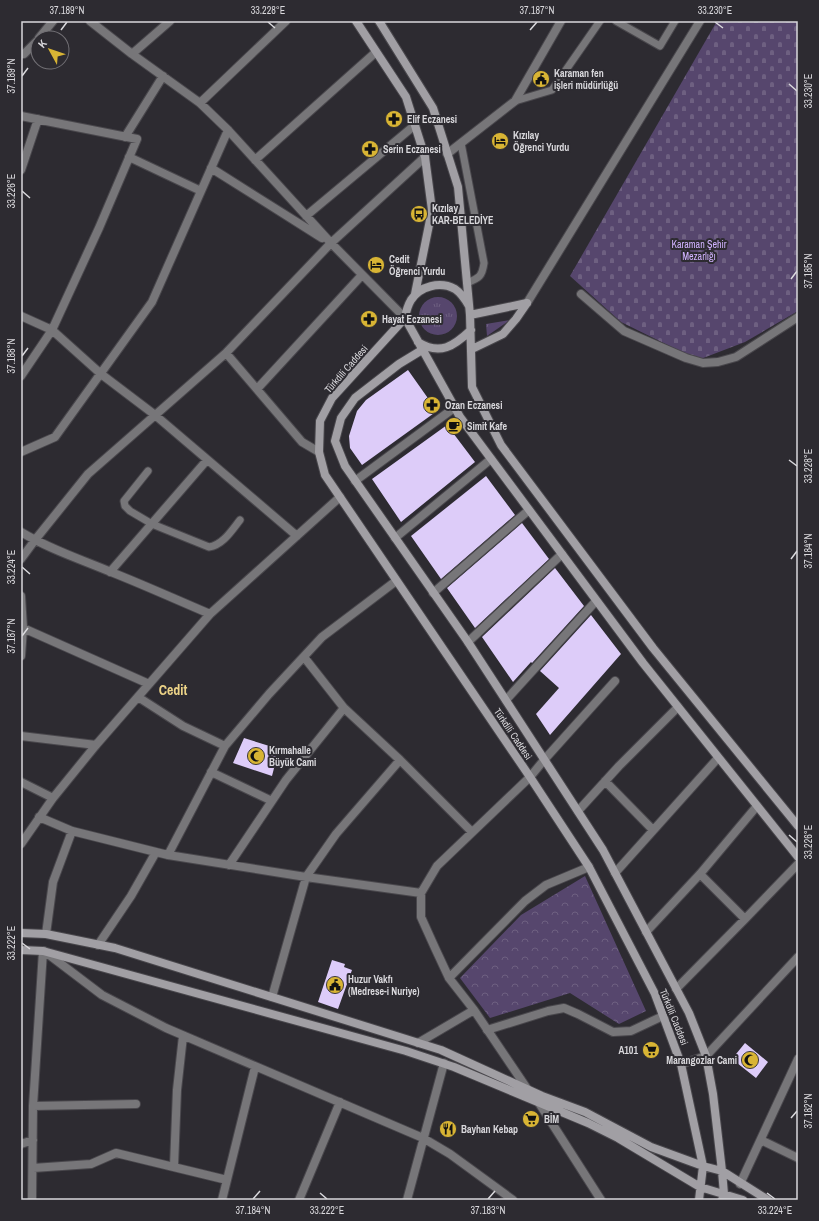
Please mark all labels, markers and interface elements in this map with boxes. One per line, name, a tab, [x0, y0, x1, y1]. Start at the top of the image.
text: 37.189°N	[50, 4, 85, 17]
text: 33.228°E	[251, 4, 285, 17]
text: 37.187°N	[520, 4, 555, 17]
text: 33.230°E	[698, 4, 732, 17]
north arrow	[30, 30, 70, 70]
text: K	[35, 36, 50, 51]
text: 37.189°N	[5, 58, 18, 94]
place label: Karaman fen işleri müdürlüğü	[554, 67, 618, 92]
public building icon: Karaman fen işleri müdürlüğü	[531, 69, 551, 89]
text: 33.230°E	[802, 74, 815, 108]
pharmacy icon: Elif Eczanesi	[384, 109, 404, 129]
place label: Elif Eczanesi	[407, 113, 457, 126]
place label: Kızılay Öğrenci Yurdu	[513, 129, 569, 154]
hotel icon: Kızılay Öğrenci Yurdu	[490, 131, 510, 151]
pharmacy icon: Serin Eczanesi	[360, 139, 380, 159]
place label: Serin Eczanesi	[383, 143, 441, 156]
text: 33.226°E	[5, 174, 18, 208]
place label: Kızılay KAR-BELEDİYE	[432, 202, 494, 227]
bus stop icon: Kızılay KAR-BELEDİYE	[409, 204, 429, 224]
park label: Karaman Şehir Mezarlığı	[671, 238, 727, 263]
place label: Cedit Öğrenci Yurdu	[389, 253, 445, 278]
text: 37.185°N	[802, 253, 815, 289]
hotel icon: Cedit Öğrenci Yurdu	[366, 255, 386, 275]
pharmacy icon: Hayat Eczanesi	[359, 309, 379, 329]
place label: Hayat Eczanesi	[382, 313, 442, 326]
text: 37.188°N	[5, 338, 18, 374]
street label: Türkdili Caddesi	[322, 342, 370, 396]
pharmacy icon: Ozan Eczanesi	[422, 395, 442, 415]
place label: Ozan Eczanesi	[445, 399, 502, 412]
cafe icon: Simit Kafe	[444, 416, 464, 436]
place label: Simit Kafe	[467, 420, 508, 433]
text: 33.228°E	[802, 449, 815, 483]
text: 37.184°N	[802, 533, 815, 569]
text: 33.224°E	[5, 550, 18, 584]
text: 37.187°N	[5, 618, 18, 654]
district label: Cedit	[159, 681, 188, 699]
street label: Türkdili Caddesi	[491, 706, 535, 762]
place label: Kırmahalle Büyük Cami	[269, 744, 316, 769]
mosque icon: Kırmahalle Büyük Cami	[246, 746, 266, 766]
text: 33.226°E	[802, 825, 815, 859]
text: 33.222°E	[5, 926, 18, 960]
place label: Huzur Vakfı (Medrese-i Nuriye)	[348, 973, 420, 998]
public building icon: Huzur Vakfı (Medrese-i Nuriye)	[325, 975, 345, 995]
street label: Türkdili Caddesi	[657, 987, 691, 1047]
supermarket icon: A101	[641, 1040, 661, 1060]
place label: A101	[618, 1044, 638, 1057]
mosque icon: Marangozlar Cami	[740, 1050, 760, 1070]
place label: Marangozlar Cami	[666, 1054, 737, 1067]
text: 37.182°N	[802, 1093, 815, 1129]
supermarket icon: BİM	[521, 1109, 541, 1129]
place label: BİM	[544, 1112, 559, 1126]
restaurant icon: Bayhan Kebap	[438, 1119, 458, 1139]
place label: Bayhan Kebap	[461, 1123, 518, 1136]
text: 37.184°N	[236, 1204, 271, 1217]
text: 33.222°E	[310, 1204, 344, 1217]
text: 37.183°N	[471, 1204, 506, 1217]
text: 33.224°E	[758, 1204, 792, 1217]

